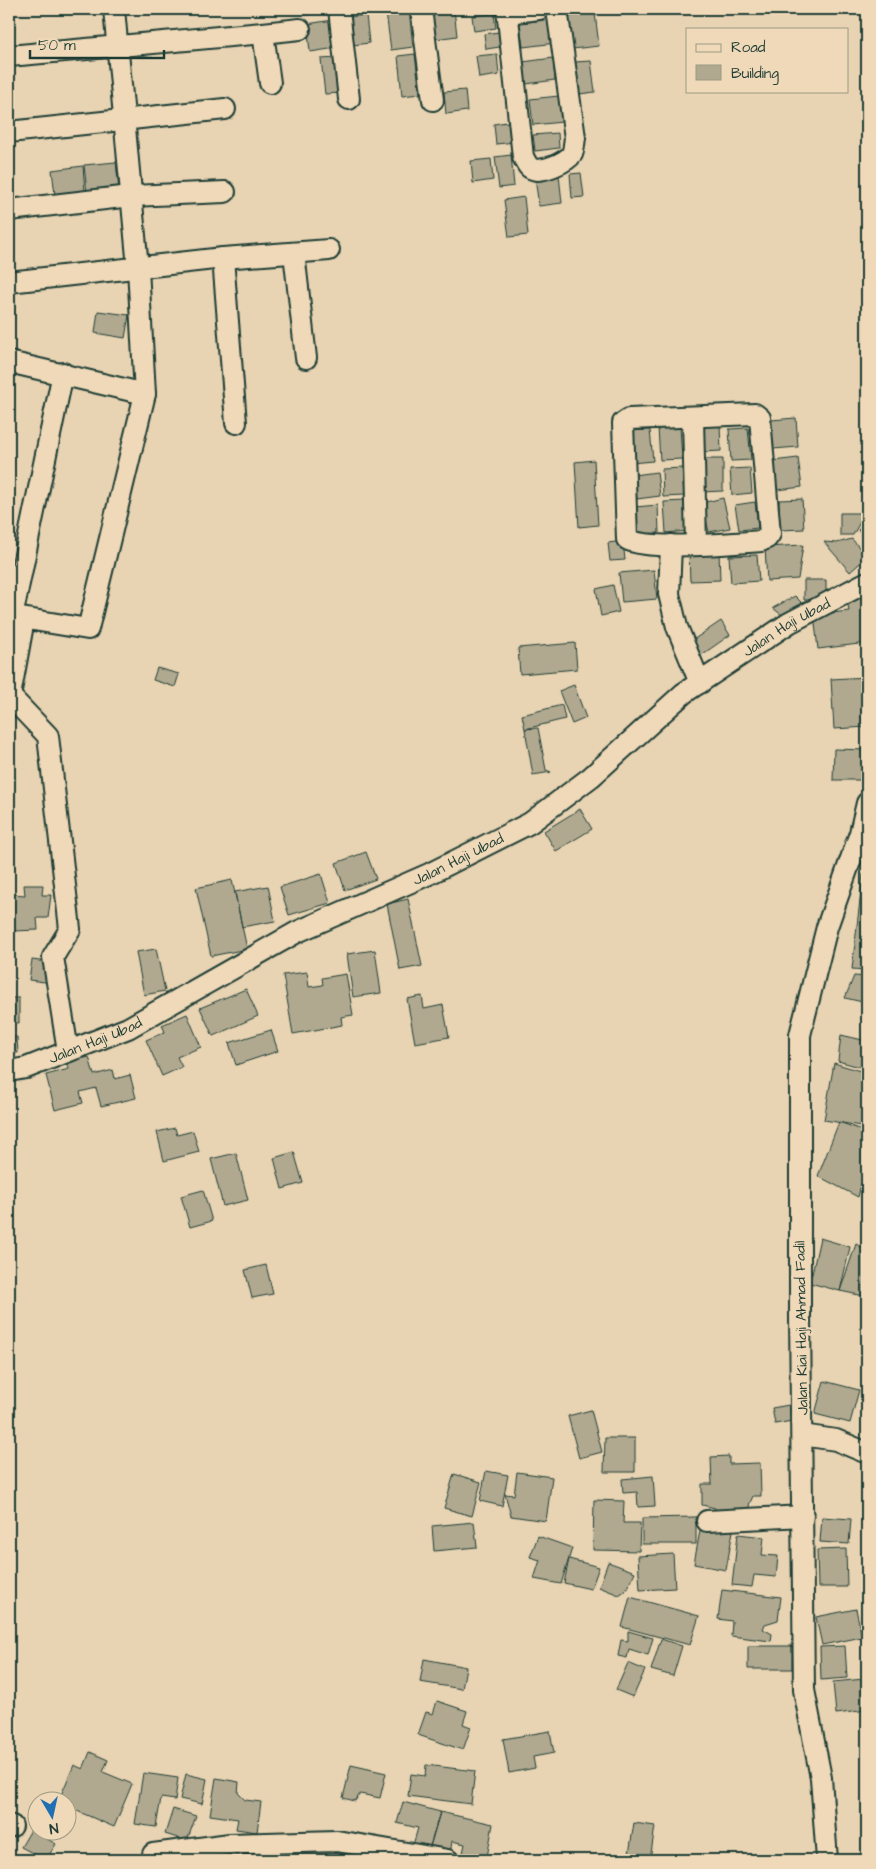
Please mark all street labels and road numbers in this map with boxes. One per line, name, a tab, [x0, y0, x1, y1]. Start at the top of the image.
street label: Jalan Haji Ubad	[739, 593, 834, 662]
street label: Jalan Haji Ubad	[410, 828, 508, 891]
street label: Jalan Haji Ubad	[46, 1012, 146, 1069]
street label: Jalan Kiai Haji Ahmad Fadil	[789, 1241, 814, 1415]

